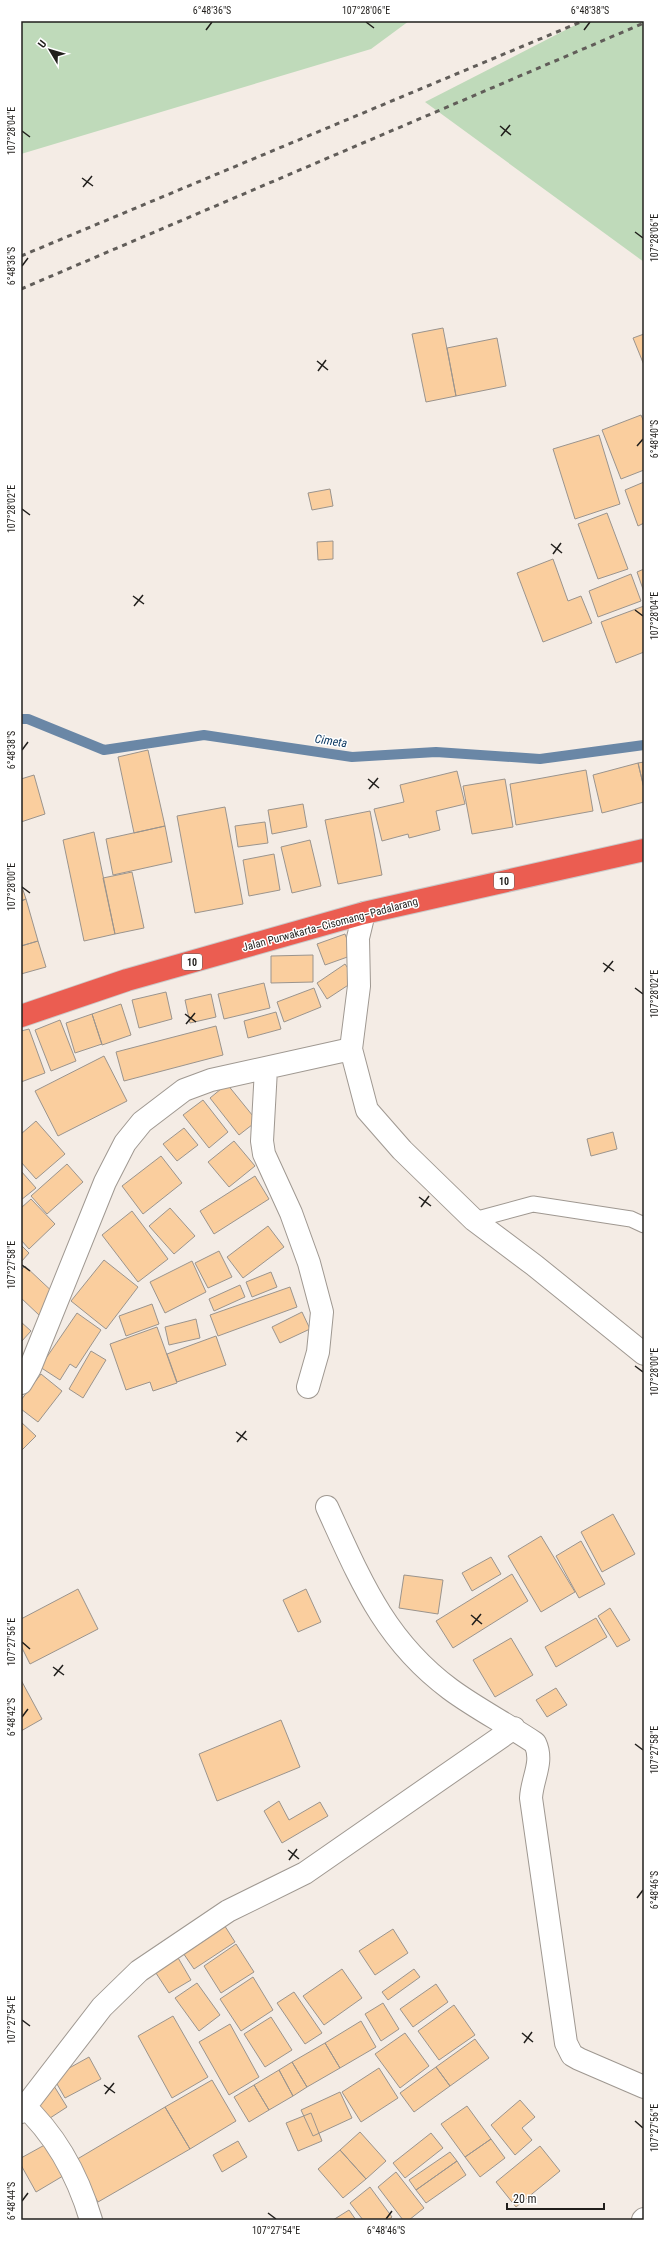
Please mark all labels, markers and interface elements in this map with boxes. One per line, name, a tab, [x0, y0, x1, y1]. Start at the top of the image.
text: 6°48'36"S	[193, 5, 231, 16]
text: 107°28'06"E	[342, 5, 390, 16]
text: 6°48'38"S	[571, 5, 609, 16]
north arrow	[30, 30, 70, 70]
text: U	[35, 38, 50, 51]
text: 107°28'04"E	[6, 107, 17, 155]
text: 107°28'06"E	[649, 214, 660, 262]
text: 6°48'36"S	[6, 247, 17, 285]
text: 6°48'40"S	[649, 420, 660, 458]
text: 107°28'02"E	[6, 485, 17, 533]
text: 107°28'04"E	[649, 592, 660, 640]
text: 6°48'38"S	[6, 731, 17, 769]
water label: Cimeta	[314, 732, 348, 750]
text: 107°28'00"E	[6, 863, 17, 911]
road number: 10	[494, 873, 514, 889]
street label: Jalan Purwakarta–Cisomang–Padalarang	[241, 895, 419, 954]
road number: 10	[182, 954, 202, 970]
text: 107°28'02"E	[649, 970, 660, 1018]
text: 107°27'58"E	[6, 1241, 17, 1289]
text: 107°28'00"E	[649, 1348, 660, 1396]
text: 107°27'56"E	[6, 1618, 17, 1666]
text: 6°48'42"S	[6, 1698, 17, 1736]
text: 107°27'58"E	[649, 1726, 660, 1774]
text: 6°48'46"S	[649, 1871, 660, 1909]
text: 107°27'54"E	[6, 1996, 17, 2044]
text: 107°27'56"E	[649, 2104, 660, 2152]
text: 6°48'44"S	[6, 2182, 17, 2220]
scale bar	[507, 2185, 604, 2211]
text: 20 m	[513, 2192, 537, 2206]
text: 107°27'54"E	[252, 2225, 300, 2236]
text: 6°48'46"S	[367, 2225, 405, 2236]

